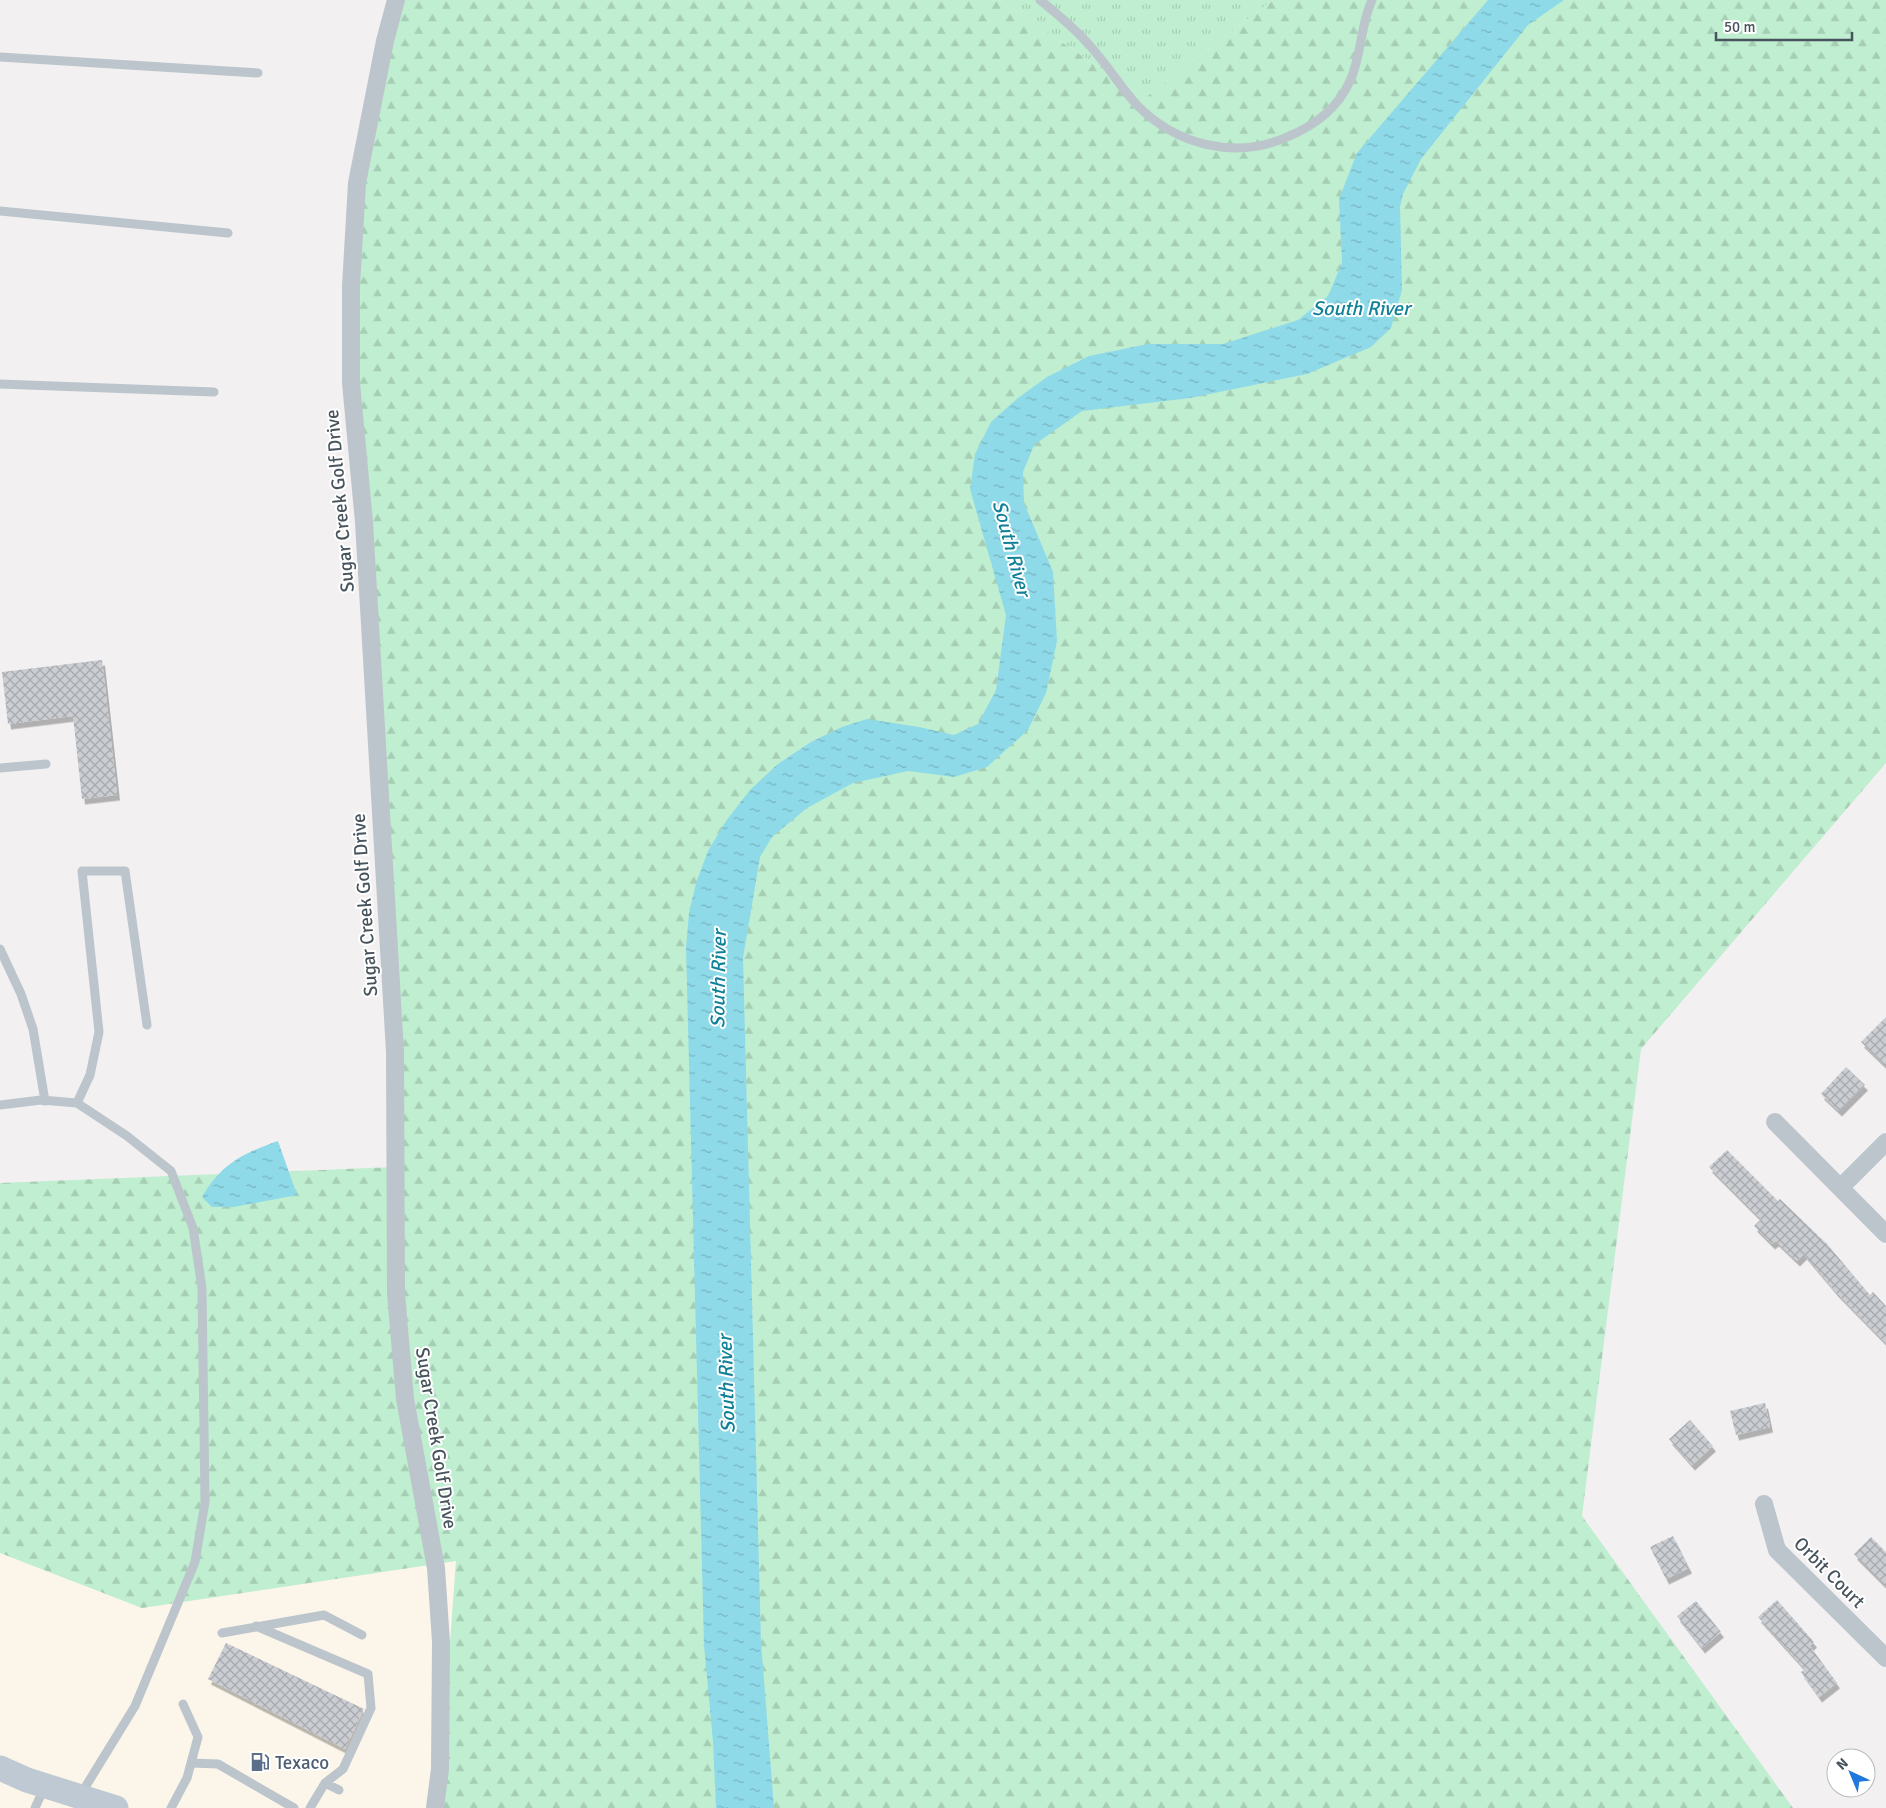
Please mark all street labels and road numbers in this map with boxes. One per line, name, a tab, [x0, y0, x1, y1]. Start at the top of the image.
street label: Sugar Creek Golf Drive	[320, 409, 360, 593]
street label: Sugar Creek Golf Drive	[347, 813, 383, 997]
street label: Sugar Creek Golf Drive	[410, 1346, 462, 1531]
street label: Orbit Court	[1789, 1532, 1870, 1614]

